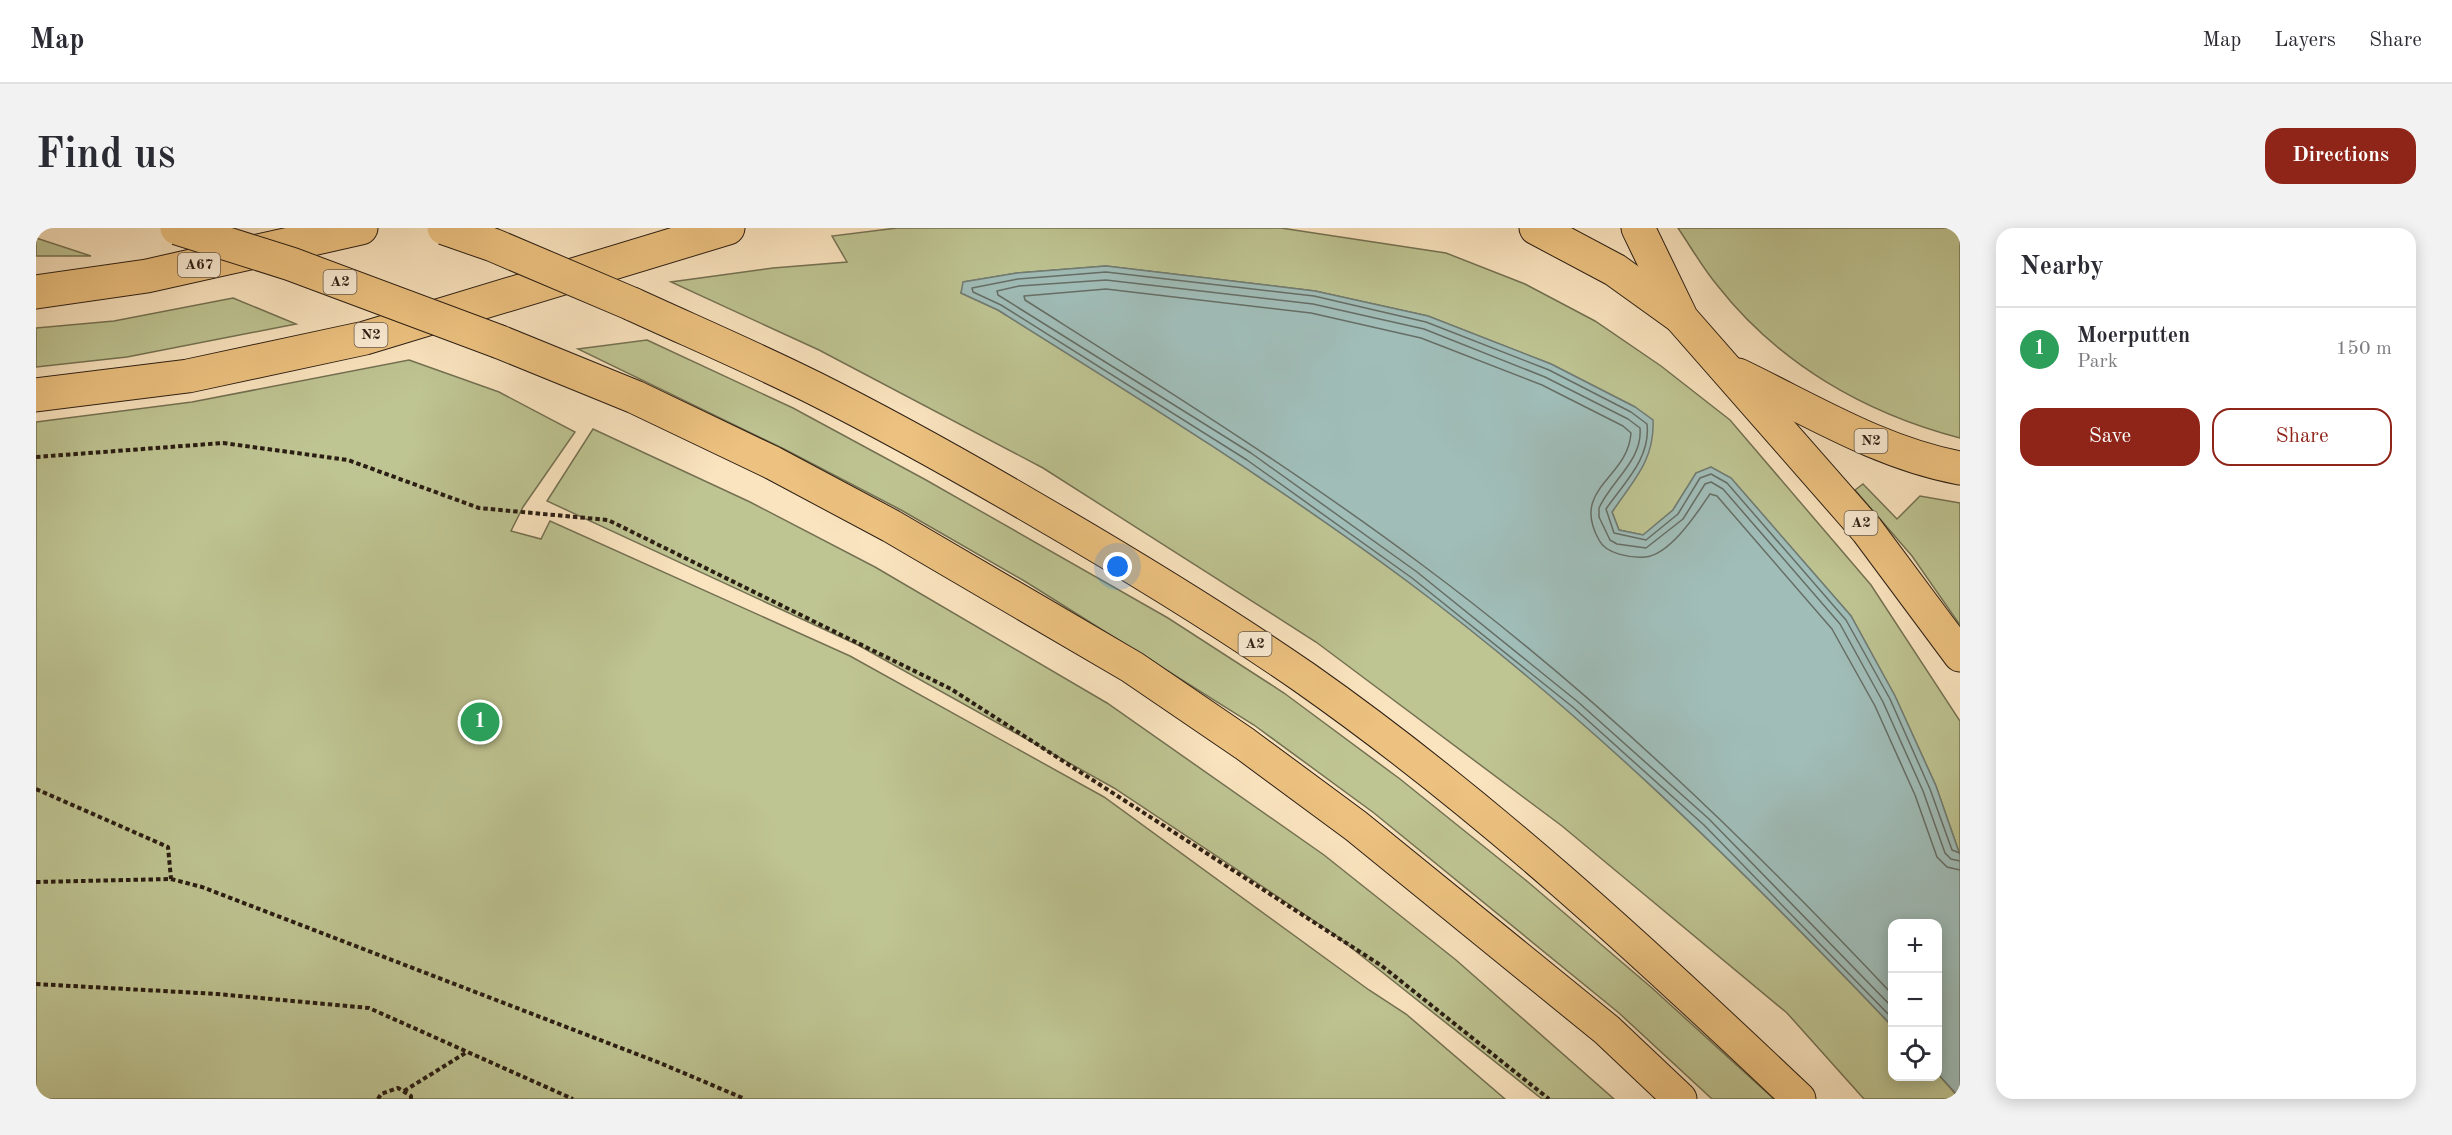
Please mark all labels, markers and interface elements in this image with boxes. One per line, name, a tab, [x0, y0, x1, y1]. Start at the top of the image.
text: Map	[30, 27, 84, 55]
text: Map	[2202, 30, 2241, 51]
text: Layers	[2274, 30, 2336, 51]
text: Share	[2369, 30, 2422, 51]
button: Directions	[2265, 128, 2416, 184]
text: Find us	[36, 135, 175, 177]
road number: A67	[178, 253, 220, 277]
text: Nearby	[2020, 254, 2104, 280]
road number: A2	[324, 270, 356, 294]
road number: N2	[354, 323, 388, 347]
text: Moerputten	[2077, 325, 2190, 347]
text: 1	[2034, 339, 2045, 359]
text: 150 m	[2336, 339, 2392, 359]
text: Park	[2077, 352, 2118, 372]
button: Save	[2020, 408, 2200, 466]
button: Share	[2212, 408, 2392, 466]
road number: N2	[1854, 429, 1888, 453]
road number: A2	[1844, 511, 1878, 535]
your location	[1103, 552, 1132, 581]
road number: A2	[1238, 632, 1272, 656]
pin: 1	[460, 700, 500, 744]
map controls	[1888, 919, 1942, 1081]
button: +	[1888, 919, 1942, 973]
button: −	[1888, 973, 1942, 1027]
button: locate	[1888, 1027, 1942, 1081]

